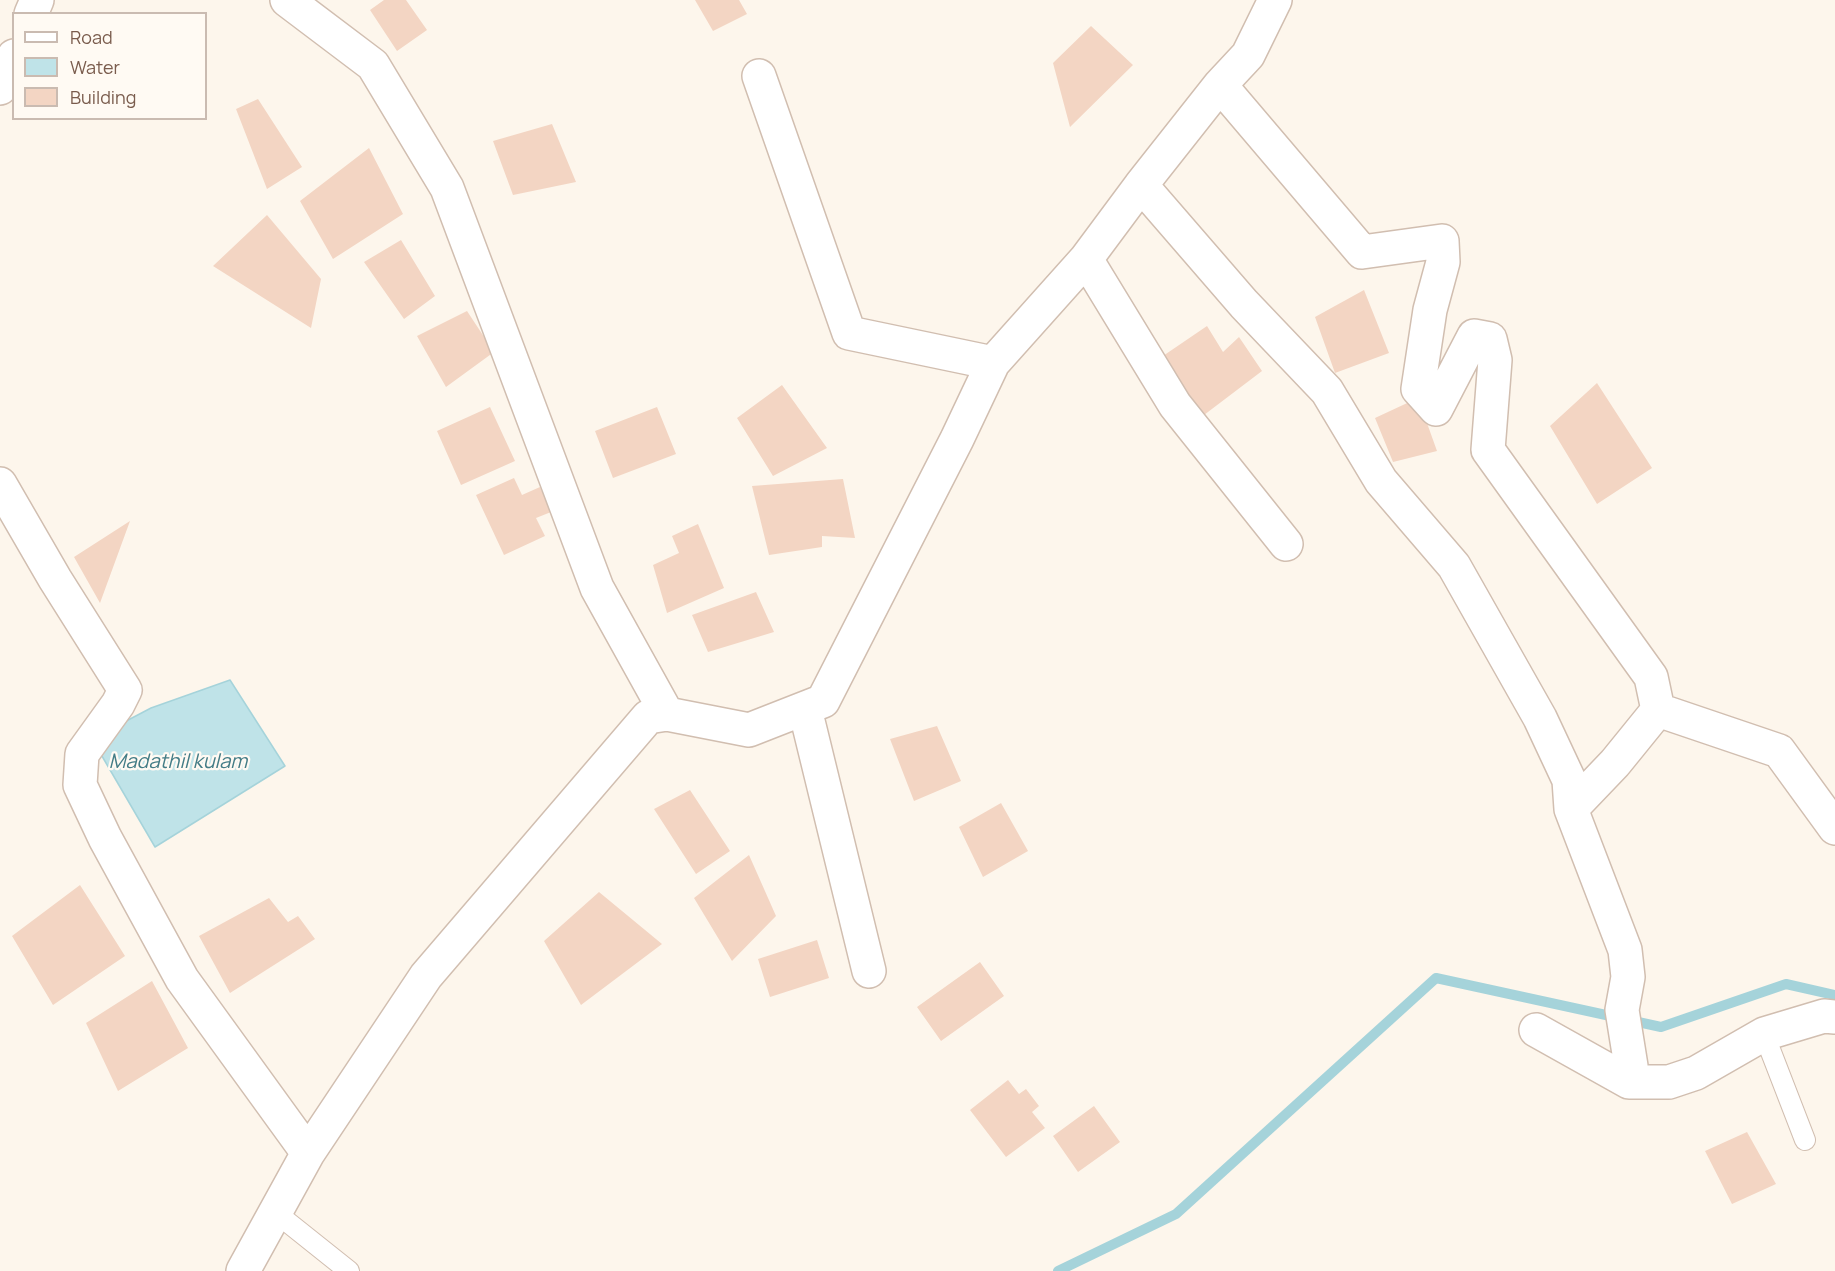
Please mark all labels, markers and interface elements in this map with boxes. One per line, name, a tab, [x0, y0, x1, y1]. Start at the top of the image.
legend	[12, 12, 207, 120]
text: Road	[70, 25, 113, 49]
text: Water	[70, 55, 120, 79]
text: Building	[70, 85, 136, 109]
water label: Madathil kulam	[109, 750, 247, 774]

